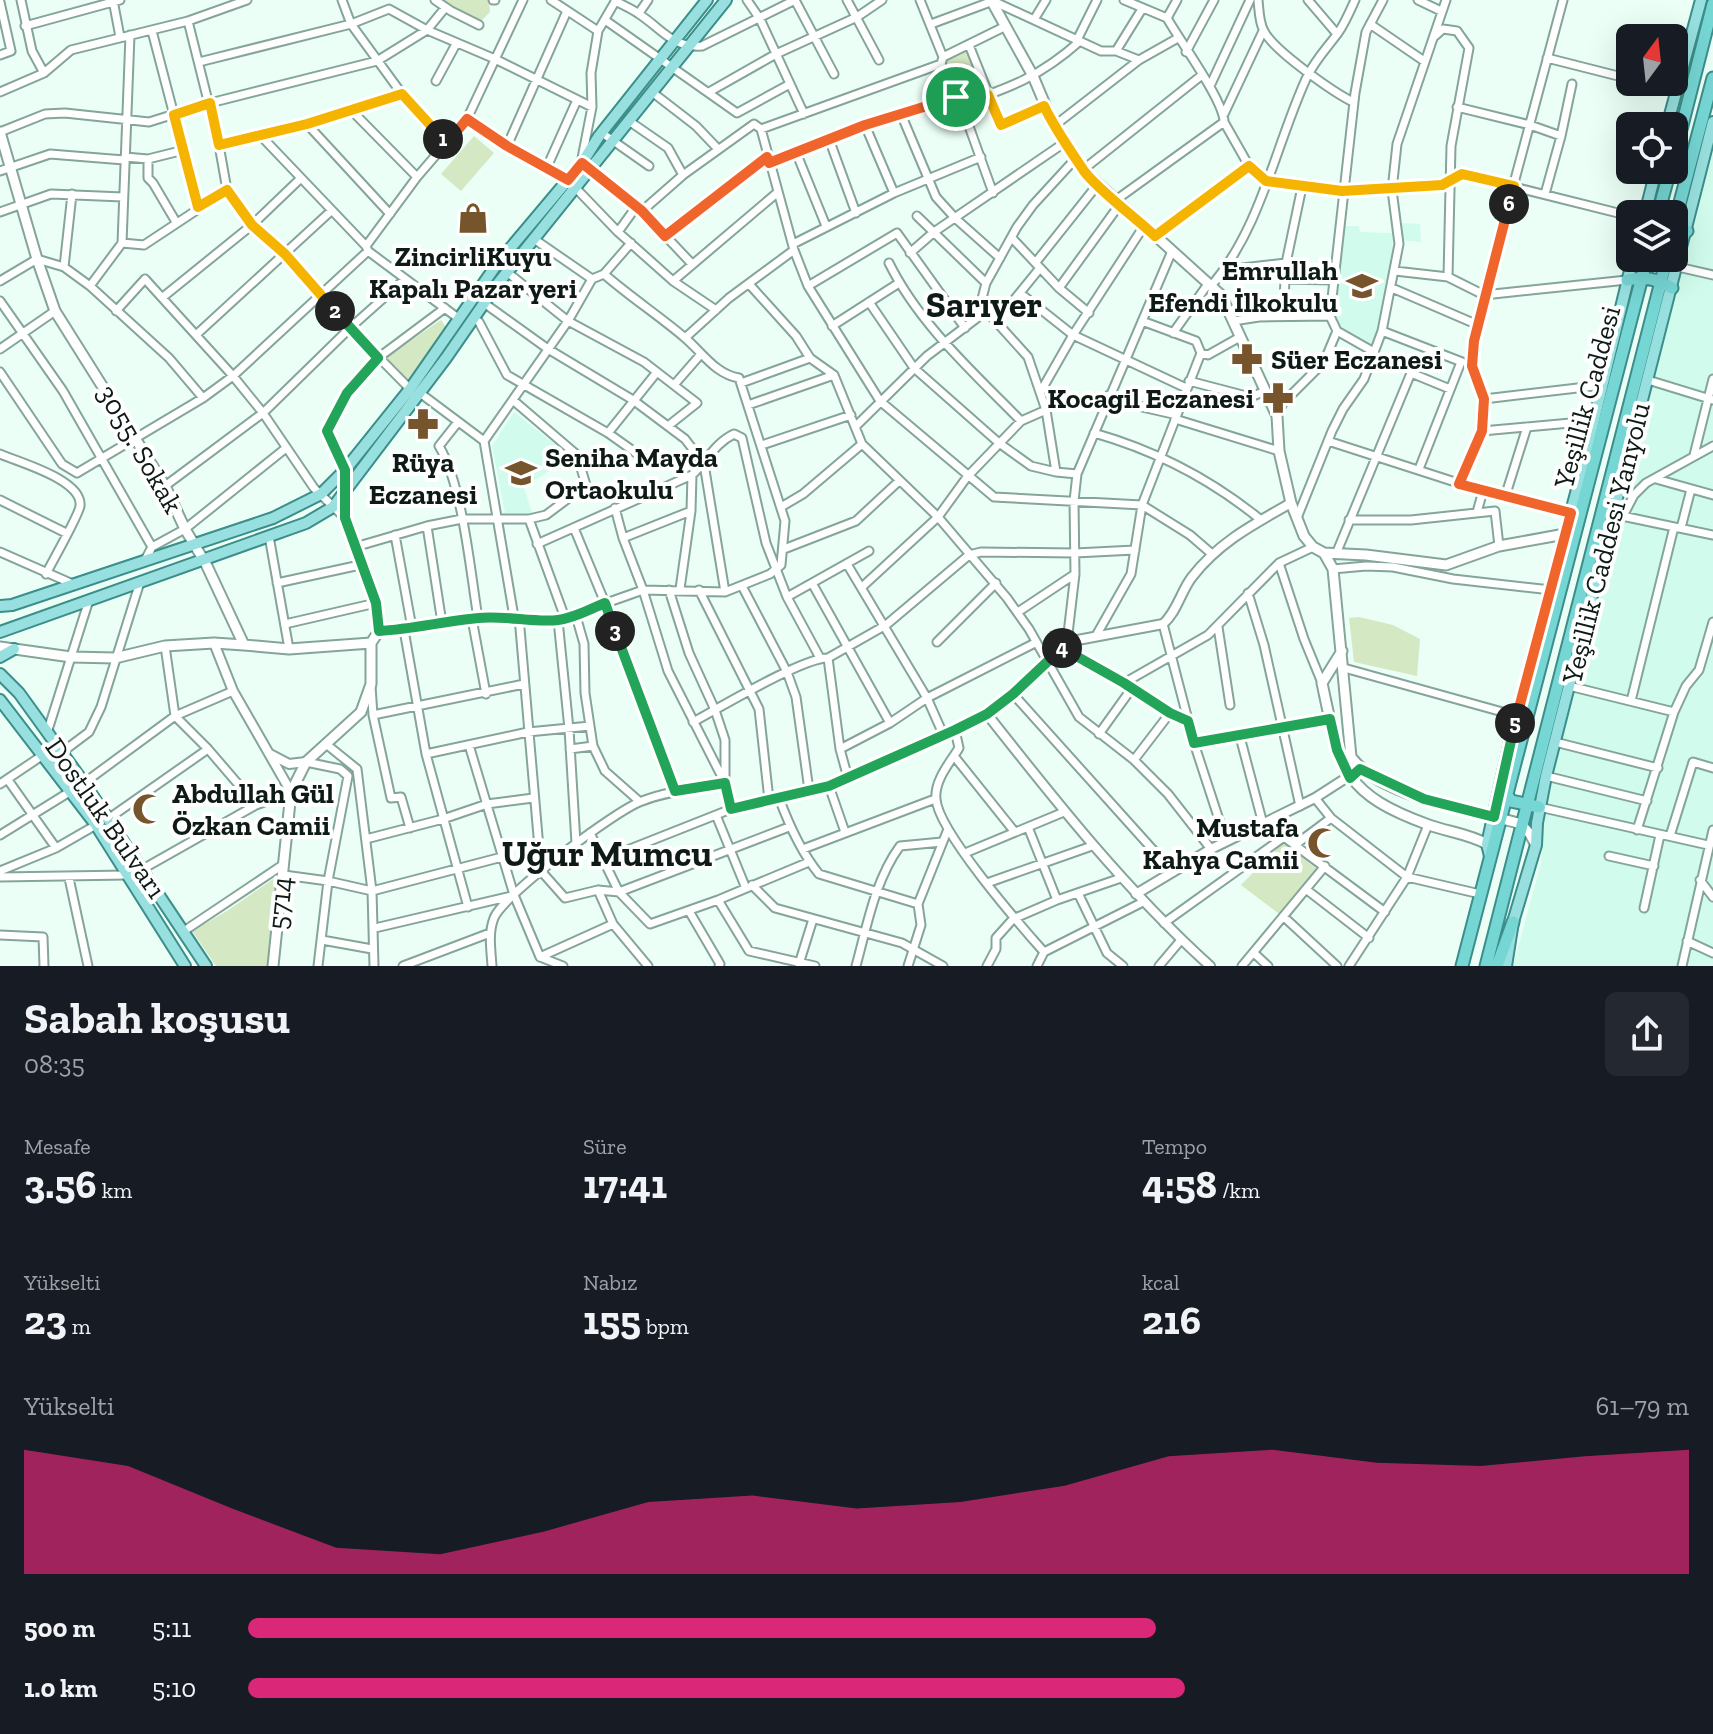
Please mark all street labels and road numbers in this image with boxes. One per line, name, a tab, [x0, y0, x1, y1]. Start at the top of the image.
street label: Yeşillik Caddesi	[1547, 302, 1627, 493]
street label: 3055. Sokak	[90, 379, 190, 519]
street label: Yeşillik Caddesi Yanyolu	[1555, 399, 1657, 688]
street label: Dostluk Bulvarı	[39, 732, 173, 905]
street label: 5714	[261, 875, 299, 931]

